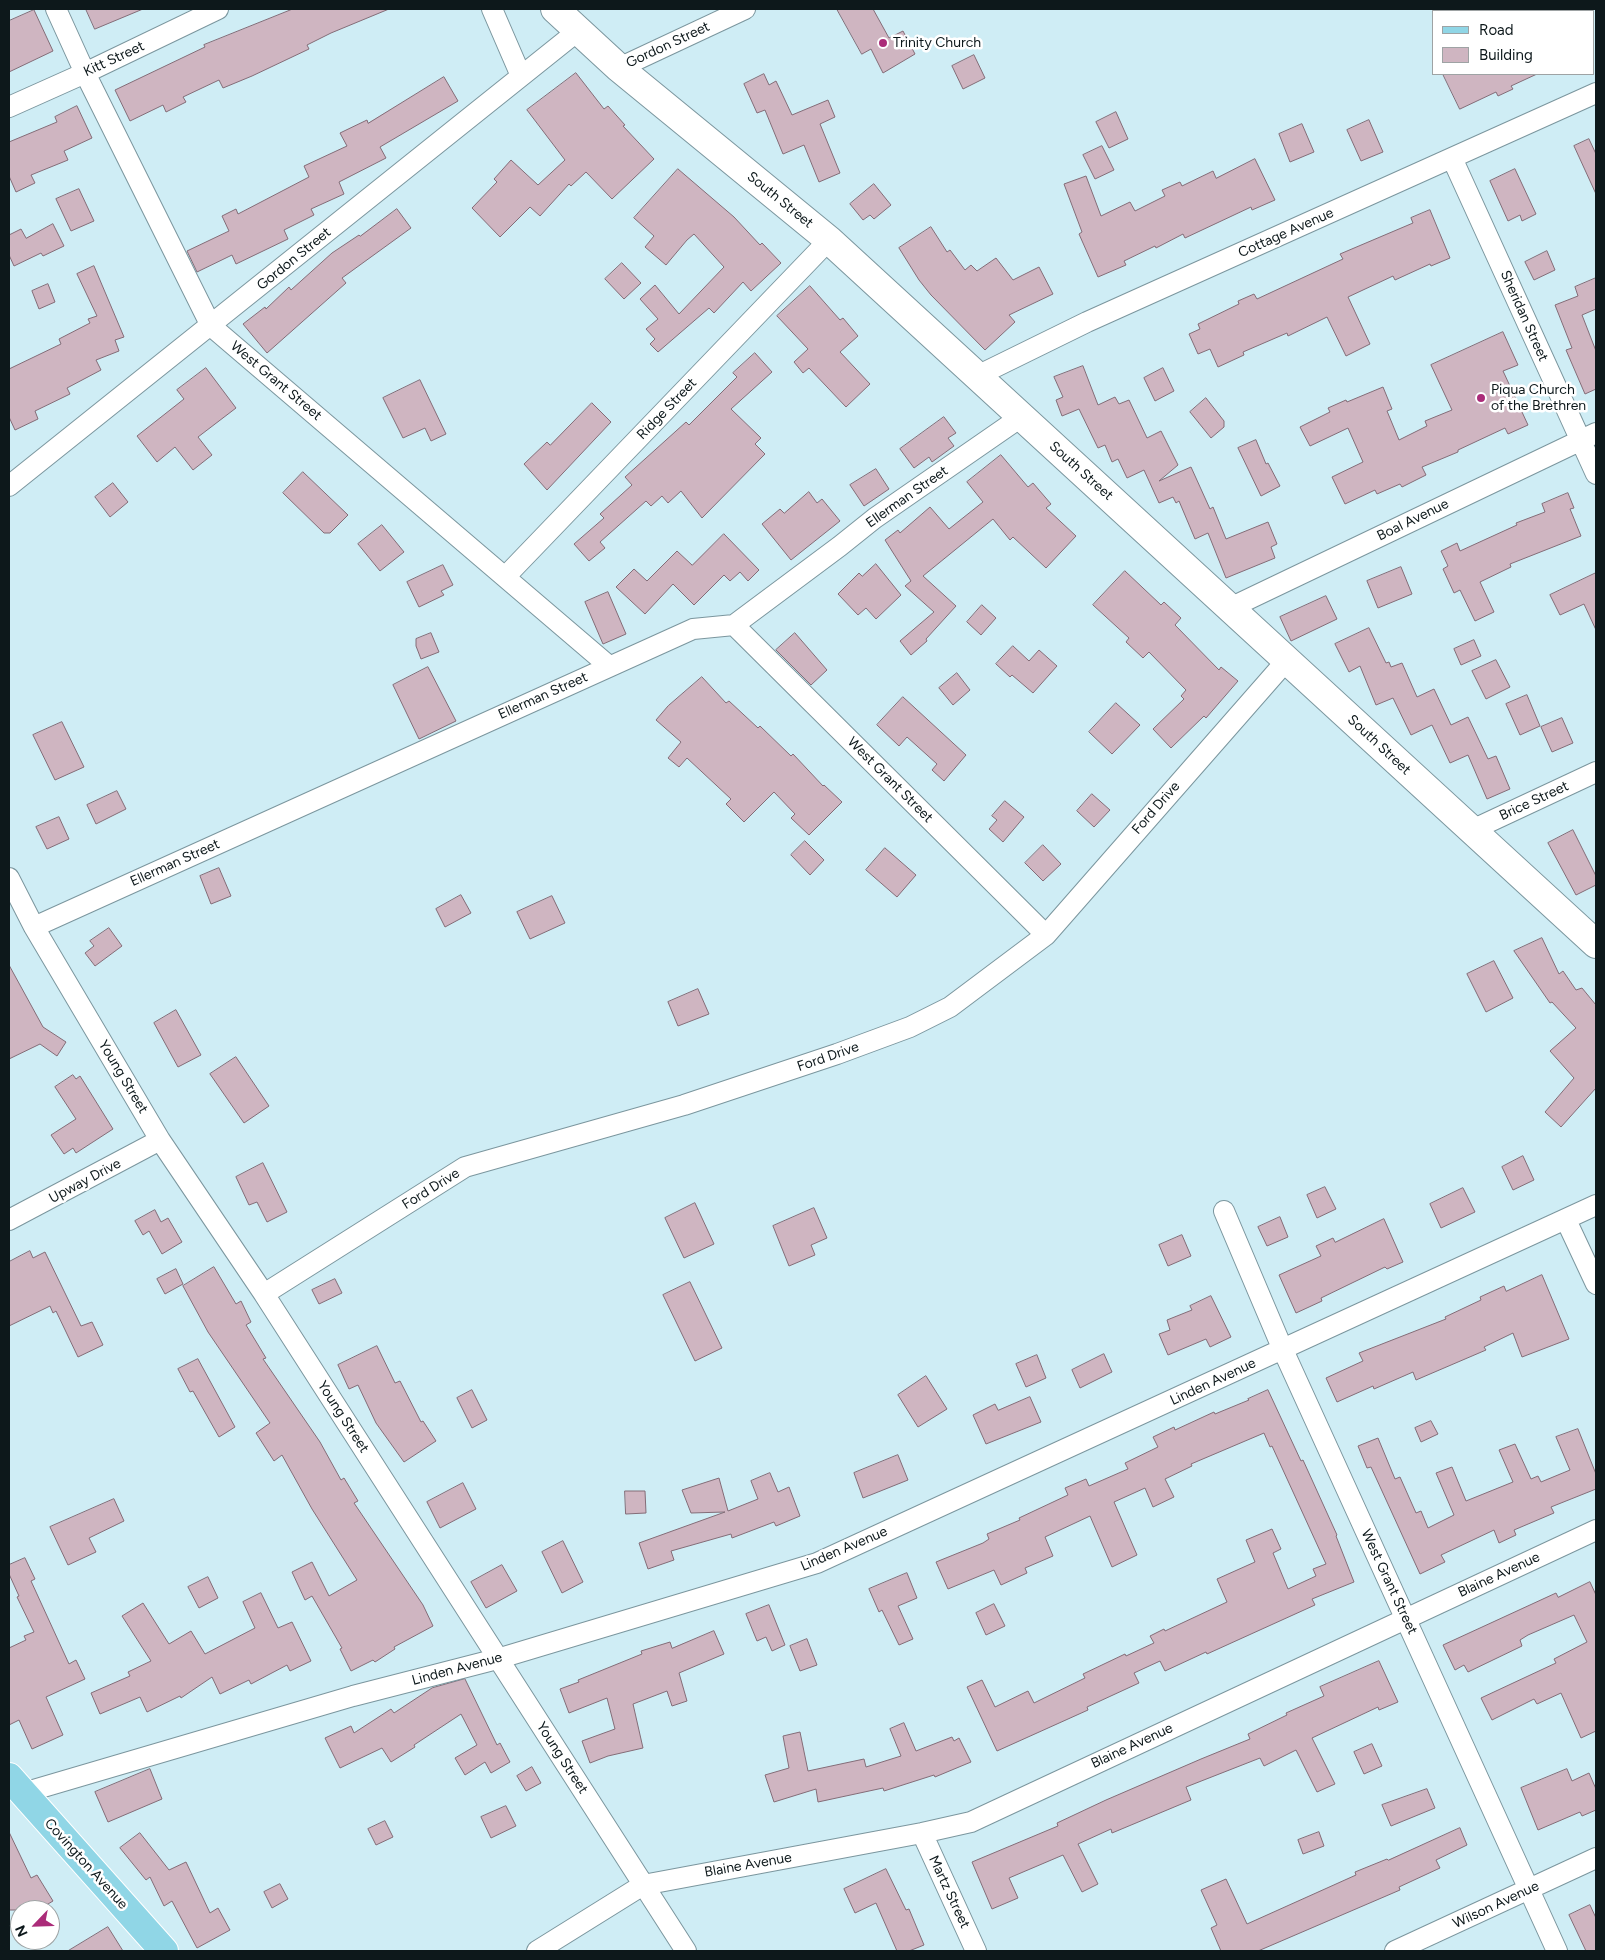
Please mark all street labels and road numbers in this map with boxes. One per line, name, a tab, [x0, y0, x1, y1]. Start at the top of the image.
street label: Gordon Street	[624, 18, 712, 72]
street label: Kitt Street	[81, 38, 147, 80]
street label: South Street	[744, 168, 816, 232]
street label: Cottage Avenue	[1236, 204, 1336, 262]
street label: Gordon Street	[254, 224, 334, 294]
street label: Sheridan Street	[1496, 268, 1552, 364]
street label: West Grant Street	[227, 338, 325, 424]
street label: Ridge Street	[634, 375, 700, 443]
street label: South Street	[1046, 438, 1116, 504]
street label: Ellerman Street	[863, 462, 951, 532]
street label: Boal Avenue	[1374, 495, 1452, 545]
street label: Ellerman Street	[496, 669, 590, 723]
street label: South Street	[1344, 711, 1414, 779]
street label: West Grant Street	[844, 734, 936, 826]
street label: Ford Drive	[1129, 778, 1183, 838]
street label: Brice Street	[1497, 778, 1571, 824]
street label: Ellerman Street	[128, 836, 222, 890]
street label: Young Street	[95, 1037, 151, 1117]
street label: Ford Drive	[795, 1039, 861, 1075]
street label: Upway Drive	[46, 1155, 124, 1207]
street label: Ford Drive	[399, 1165, 463, 1213]
street label: Linden Avenue	[1167, 1355, 1259, 1409]
street label: Young Street	[314, 1378, 372, 1456]
street label: Linden Avenue	[798, 1523, 890, 1575]
street label: West Grant Street	[1357, 1527, 1421, 1637]
street label: Blaine Avenue	[1455, 1549, 1543, 1601]
street label: Linden Avenue	[410, 1649, 504, 1689]
street label: Young Street	[533, 1719, 591, 1797]
street label: Blaine Avenue	[1088, 1720, 1176, 1772]
street label: Covington Avenue	[41, 1815, 131, 1913]
street label: Blaine Avenue	[703, 1849, 793, 1881]
street label: Martz Street	[925, 1853, 973, 1931]
street label: Wilson Avenue	[1450, 1878, 1542, 1932]

